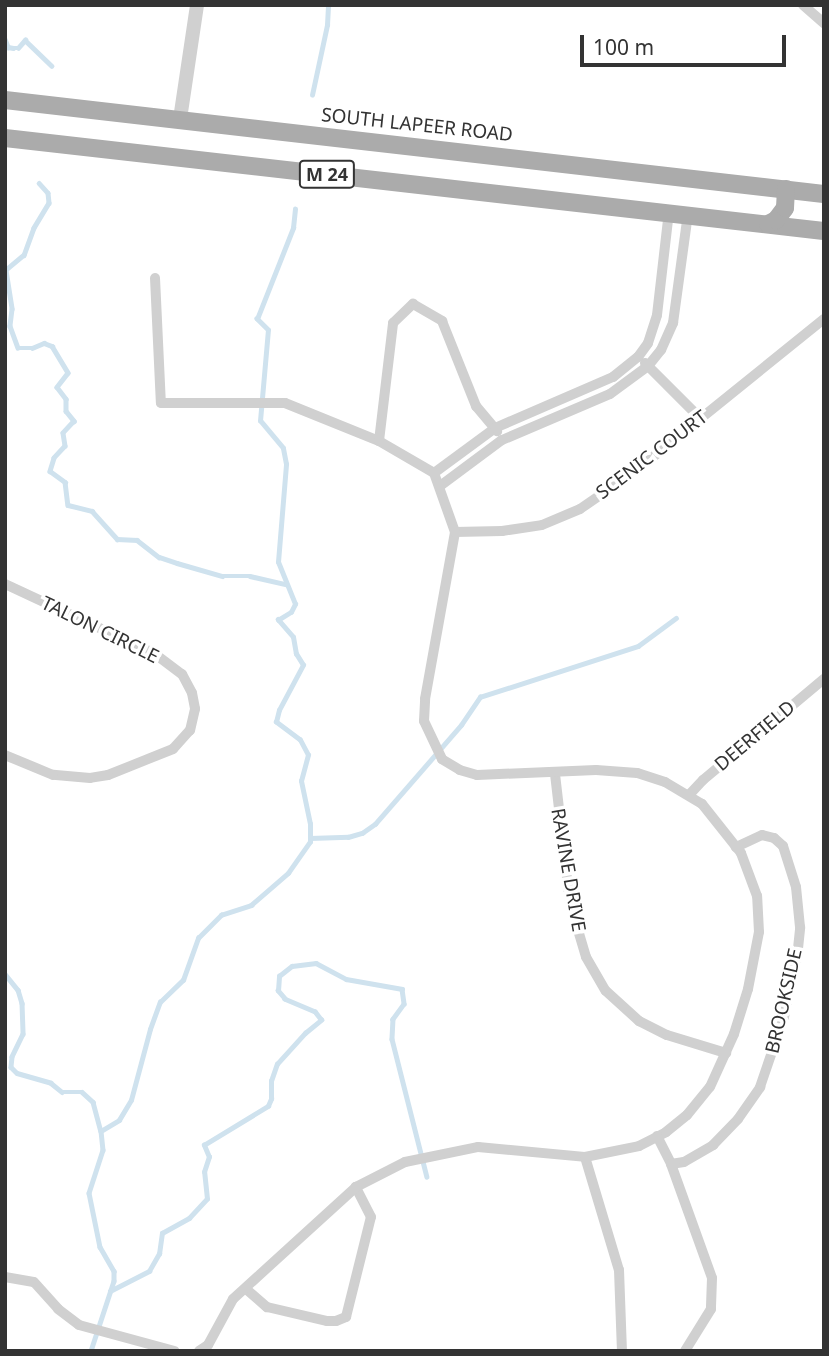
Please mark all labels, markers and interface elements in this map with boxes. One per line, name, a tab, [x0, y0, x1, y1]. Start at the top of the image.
scale bar	[584, 21, 790, 65]
text: 100 m	[593, 33, 654, 61]
street label: SOUTH LAPEER ROAD	[320, 104, 514, 146]
road number: M 24	[297, 160, 357, 188]
street label: SCENIC COURT	[592, 406, 712, 504]
street label: TALON CIRCLE	[37, 592, 163, 668]
street label: DEERFIELD	[710, 696, 800, 776]
street label: RAVINE DRIVE	[546, 806, 590, 934]
street label: BROOKSIDE	[761, 946, 807, 1056]

